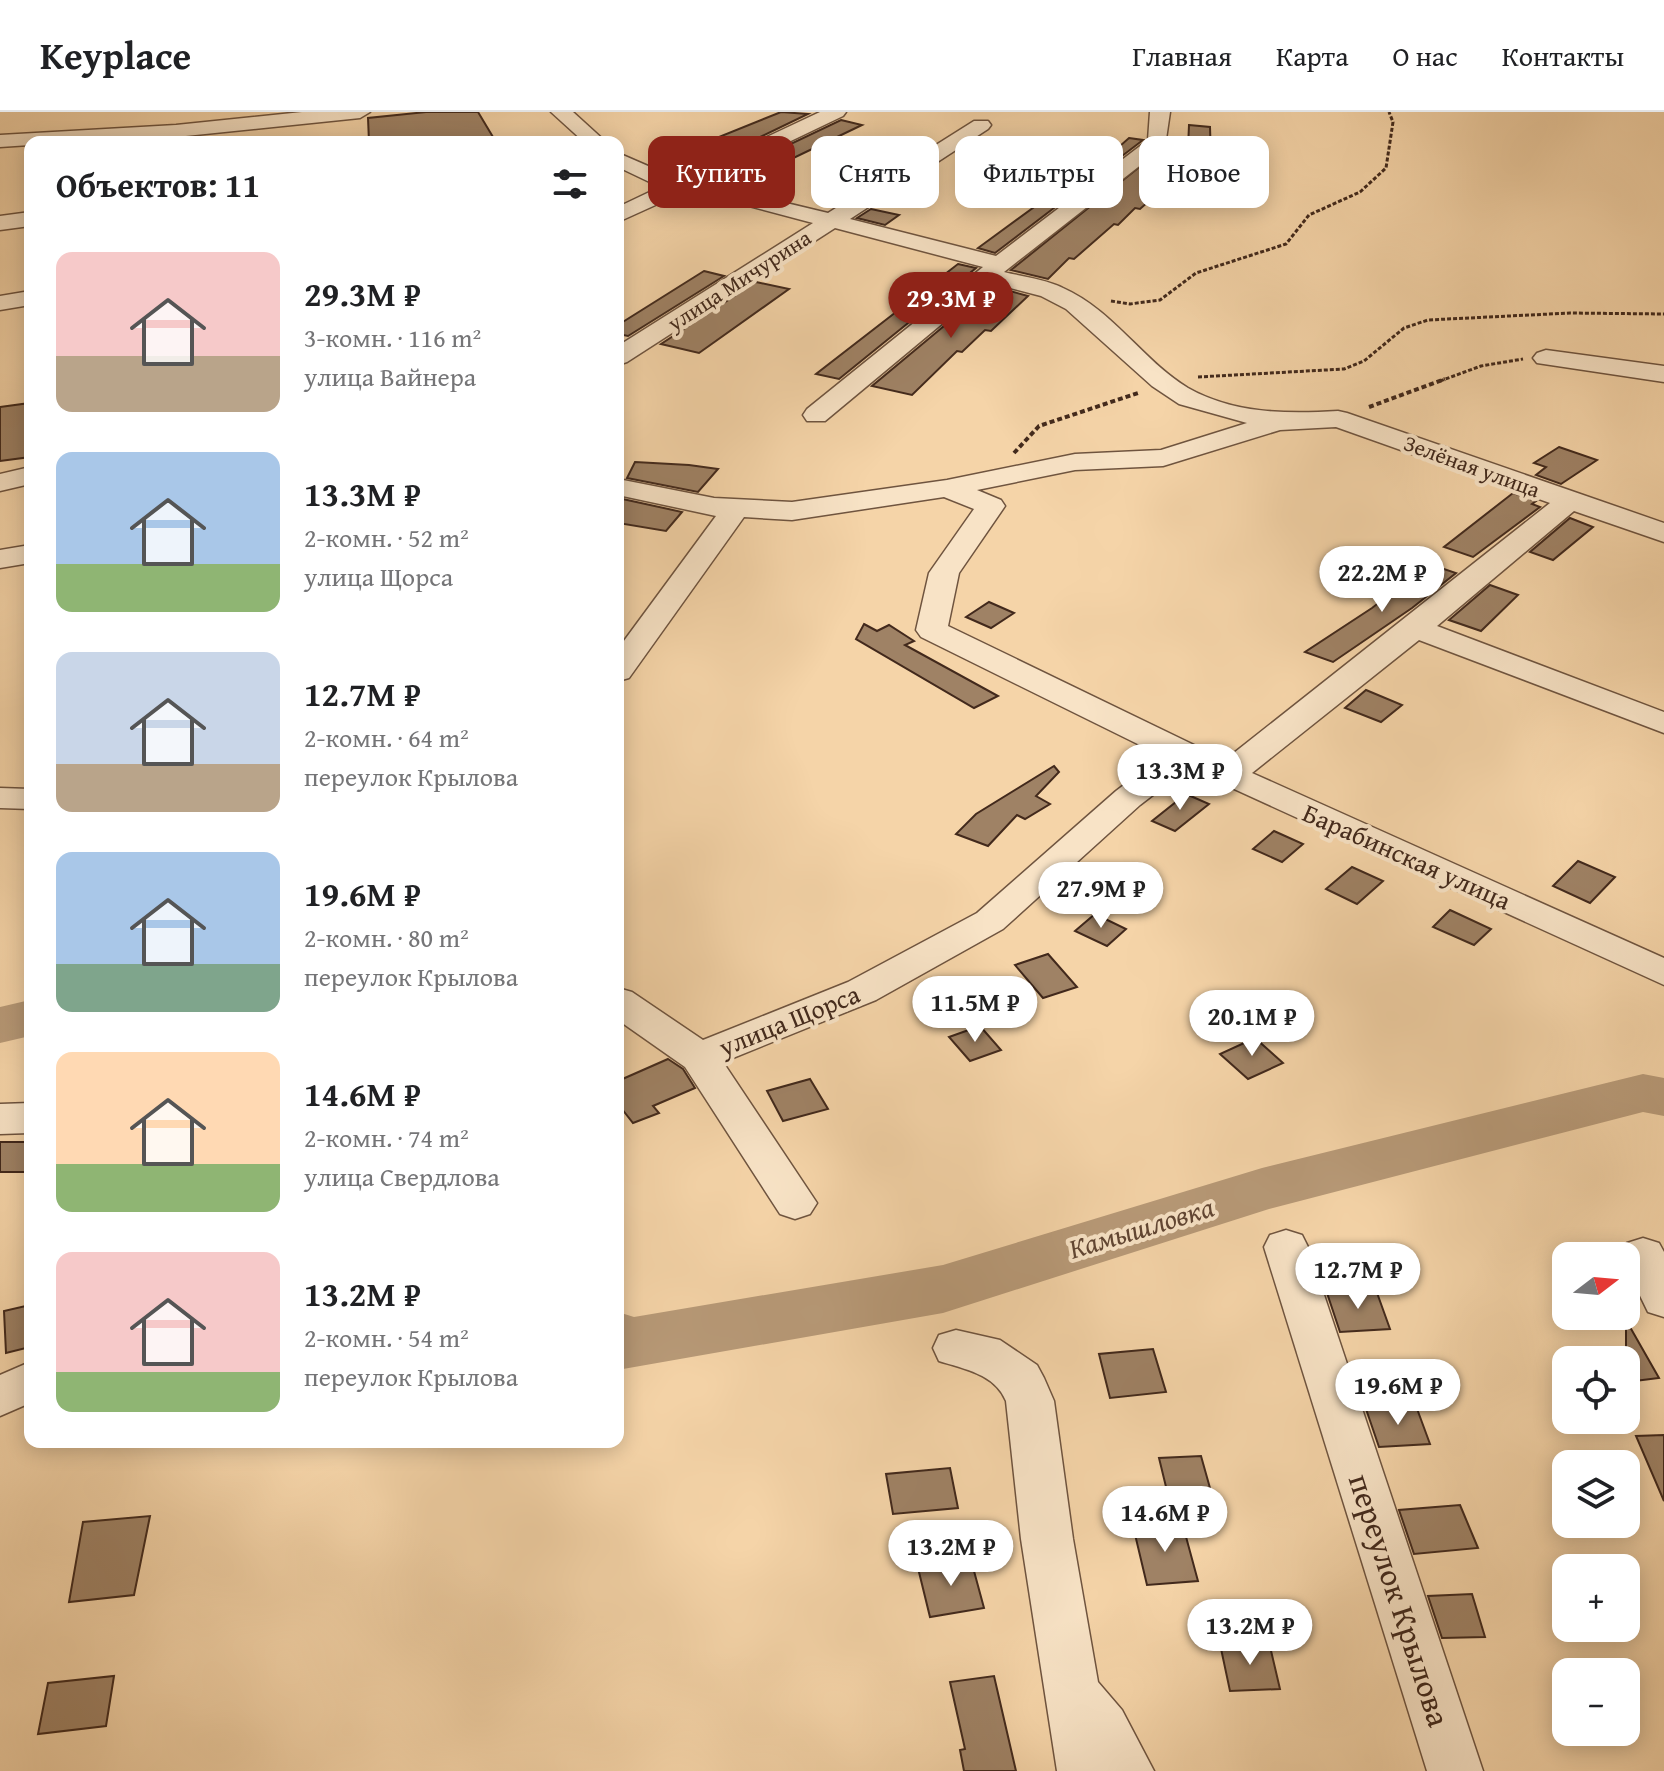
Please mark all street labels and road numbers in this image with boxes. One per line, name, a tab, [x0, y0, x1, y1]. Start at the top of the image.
street label: улица Мичурина	[660, 221, 818, 339]
street label: Зелёная улица	[1399, 427, 1545, 506]
street label: Барабинская улица	[1297, 793, 1518, 920]
street label: улица Щорса	[712, 974, 866, 1066]
street label: переулок Крылова	[1337, 1467, 1463, 1733]

